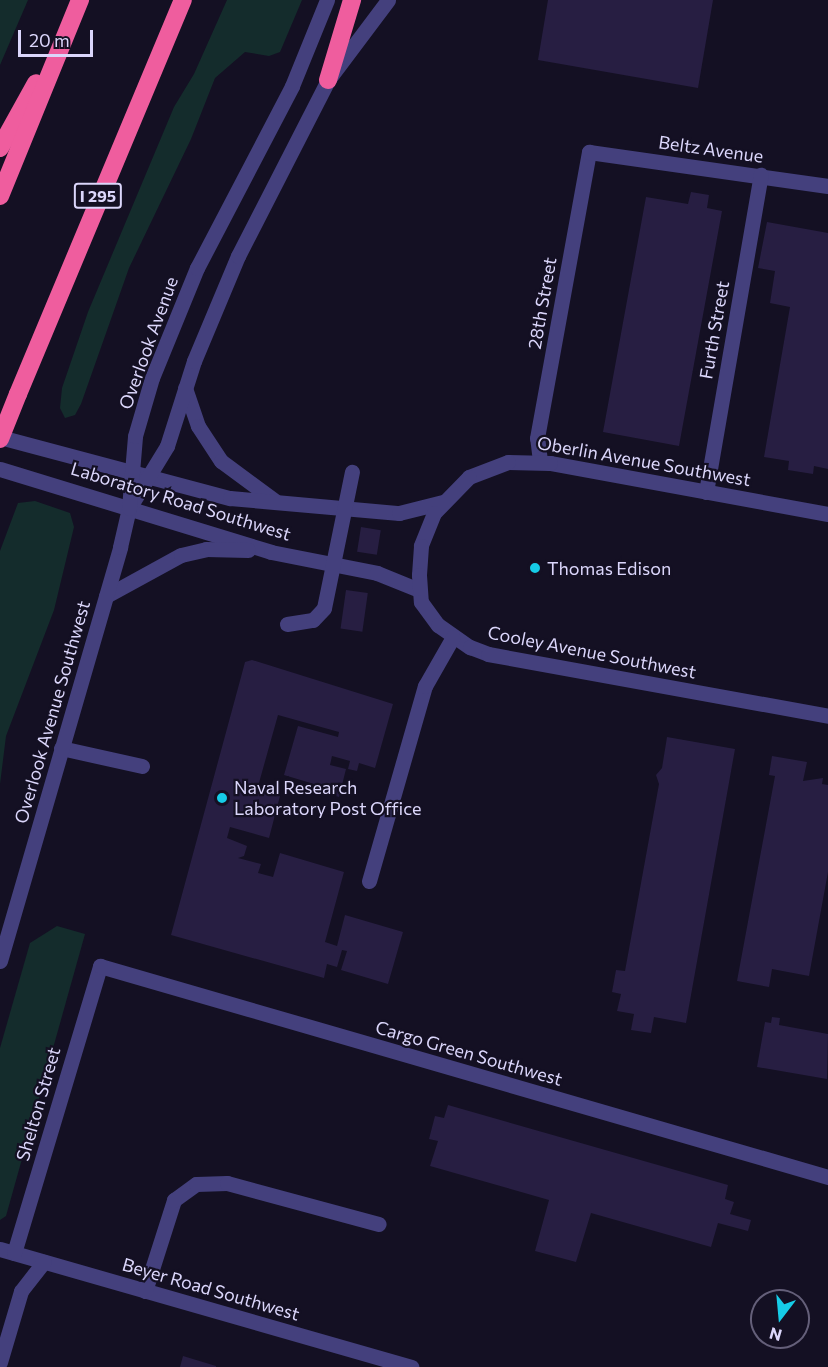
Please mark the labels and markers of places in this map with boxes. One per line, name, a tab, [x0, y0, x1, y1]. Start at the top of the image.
place label: Thomas Edison	[547, 557, 671, 579]
marker: Thomas Edison	[528, 561, 542, 575]
place label: Naval Research Laboratory Post Office	[234, 777, 422, 820]
marker: Naval Research Laboratory Post Office	[215, 791, 229, 805]

